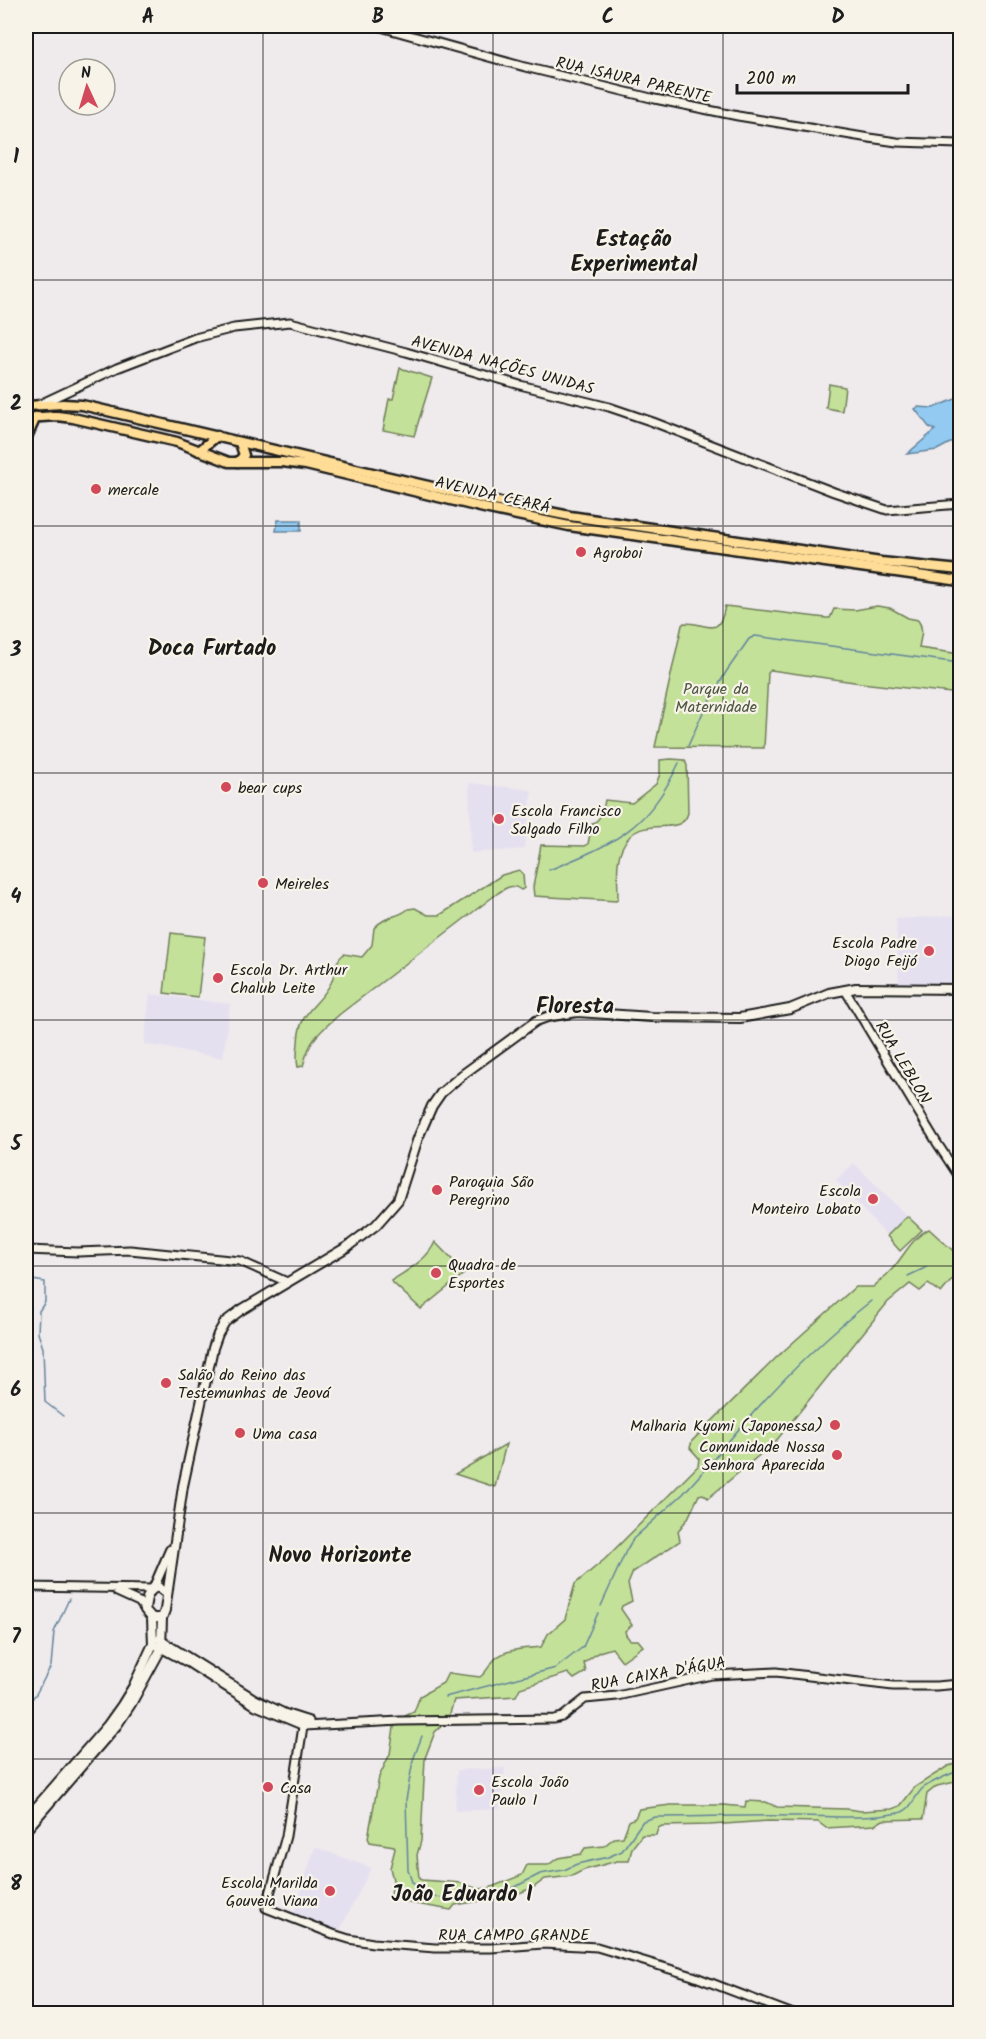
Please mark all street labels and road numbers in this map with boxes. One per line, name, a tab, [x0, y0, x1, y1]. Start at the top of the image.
street label: RUA ISAURA PARENTE	[553, 50, 715, 111]
street label: AVENIDA NAÇÕES UNIDAS	[409, 329, 597, 402]
street label: AVENIDA CEARÁ	[433, 470, 553, 521]
street label: RUA LEBLON	[868, 1017, 937, 1109]
street label: RUA CAIXA D'ÁGUA	[589, 1650, 728, 1699]
street label: RUA CAMPO GRANDE	[438, 1923, 590, 1948]

